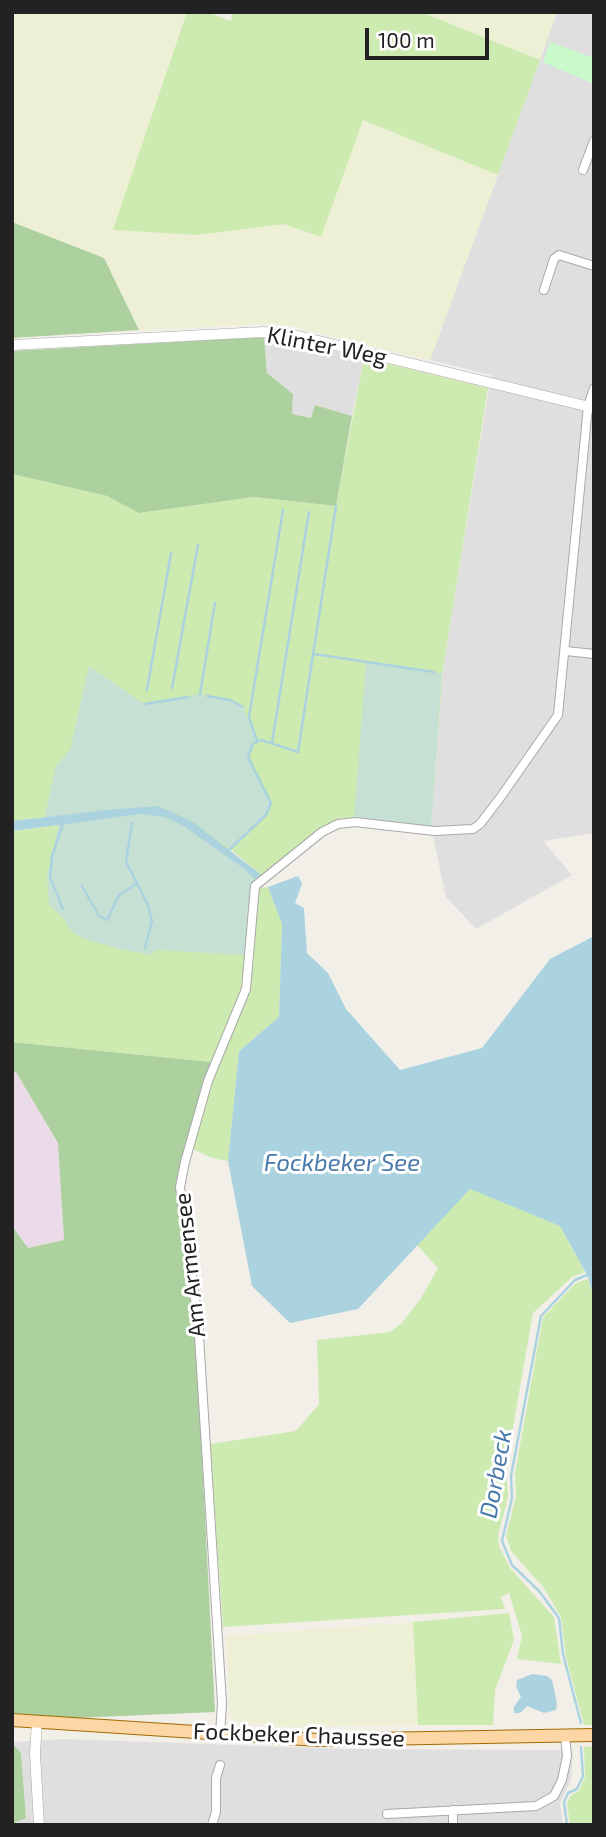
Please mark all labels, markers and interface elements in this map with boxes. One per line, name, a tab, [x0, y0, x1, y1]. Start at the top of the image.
scale bar	[368, 14, 492, 58]
text: 100 m	[378, 27, 435, 52]
street label: Klinter Weg	[265, 321, 389, 371]
water label: Fockbeker See	[264, 1149, 420, 1177]
street label: Am Armensee	[169, 1191, 211, 1339]
water label: Dorbeck	[474, 1427, 518, 1521]
street label: Fockbeker Chaussee	[193, 1718, 405, 1752]

